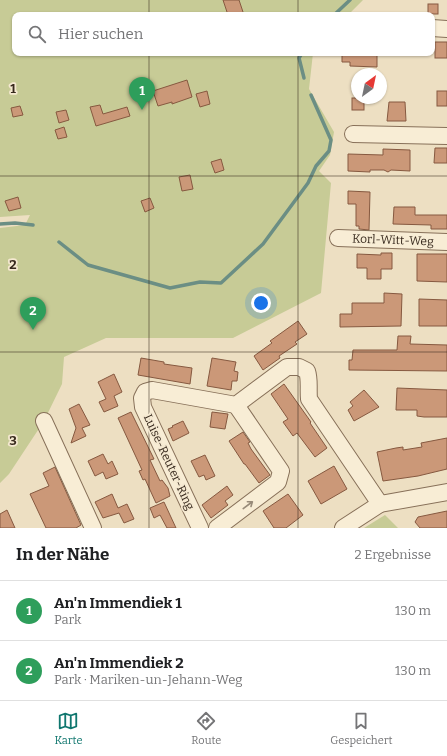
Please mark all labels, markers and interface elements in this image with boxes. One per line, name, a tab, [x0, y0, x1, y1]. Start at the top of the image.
search box	[12, 12, 435, 56]
icon: search	[26, 23, 48, 45]
text: Hier suchen	[58, 25, 143, 43]
north arrow	[351, 68, 387, 104]
pin: 1	[129, 77, 155, 110]
text: 1	[10, 81, 16, 96]
street label: Korl-Witt-Weg	[352, 232, 434, 249]
text: 2	[9, 257, 17, 272]
your location	[251, 293, 271, 313]
pin: 2	[20, 297, 46, 330]
street label: Luise-Reuter-Ring	[141, 412, 197, 512]
text: 3	[9, 433, 17, 448]
one-way arrow	[243, 500, 254, 509]
text: In der Nähe	[16, 544, 109, 565]
text: 2 Ergebnisse	[355, 547, 431, 562]
text: An'n Immendiek 1	[54, 594, 182, 612]
text: 1	[26, 603, 32, 618]
text: 130 m	[395, 603, 431, 618]
text: Park	[54, 612, 81, 627]
text: An'n Immendiek 2	[54, 654, 184, 672]
text: 2	[25, 663, 33, 678]
text: 130 m	[395, 663, 431, 678]
text: Park · Mariken-un-Jehann-Weg	[54, 672, 243, 687]
tab: Karte	[54, 710, 82, 747]
tab: Route	[191, 710, 221, 747]
tab: Gespeichert	[330, 710, 393, 747]

